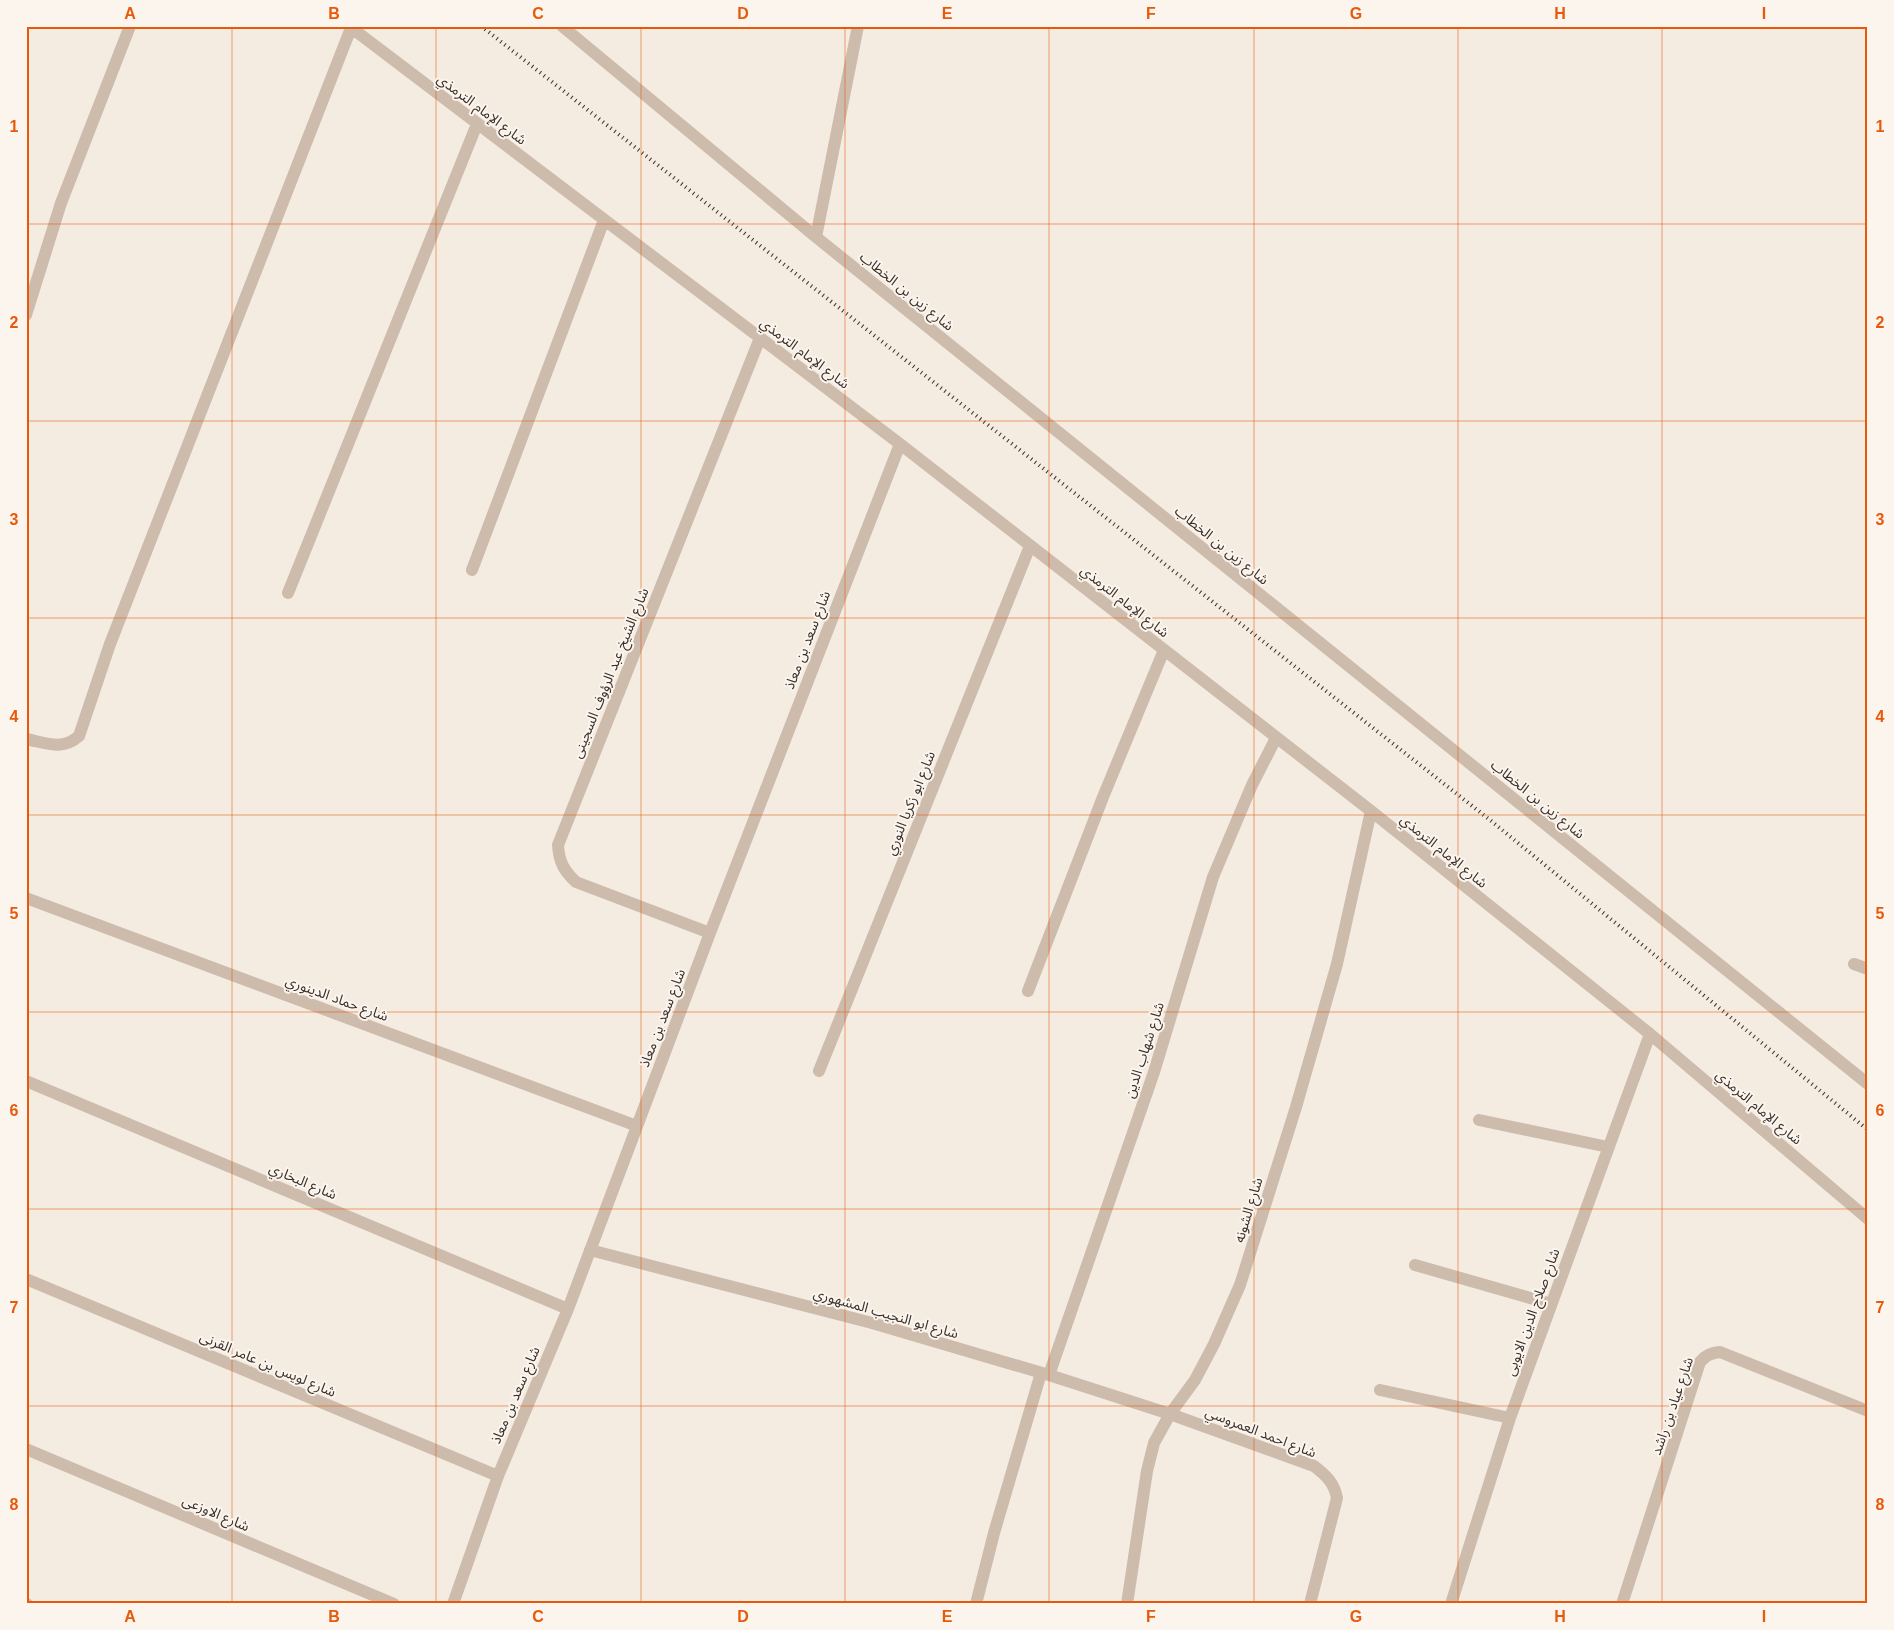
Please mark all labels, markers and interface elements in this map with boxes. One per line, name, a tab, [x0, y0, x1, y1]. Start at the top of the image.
text: A	[124, 5, 136, 22]
text: B	[328, 5, 340, 22]
text: C	[532, 5, 544, 22]
text: D	[737, 5, 749, 22]
text: E	[942, 5, 953, 22]
text: F	[1146, 5, 1156, 22]
text: G	[1350, 5, 1362, 22]
text: H	[1554, 5, 1566, 22]
text: I	[1762, 5, 1766, 22]
street label: شارع الإمام الترمذي	[432, 70, 530, 150]
text: 1	[10, 118, 19, 135]
text: 1	[1876, 118, 1885, 135]
street label: شارع زين بن الخطاب	[855, 248, 957, 336]
text: 2	[10, 314, 19, 331]
street label: شارع الإمام الترمذي	[755, 314, 853, 394]
text: 2	[1876, 314, 1885, 331]
street label: شارع زين بن الخطاب	[1170, 502, 1272, 590]
text: 3	[10, 511, 19, 528]
text: 3	[1876, 511, 1885, 528]
street label: شارع الإمام الترمذي	[1076, 562, 1172, 643]
street label: شارع الشيخ عبد الرؤوف السجينى	[568, 586, 654, 762]
street label: شارع سعد بن معاذ	[781, 589, 836, 693]
text: 4	[10, 708, 19, 725]
text: 4	[1876, 708, 1885, 725]
street label: شارع ابو زكريا النوري	[882, 749, 941, 858]
street label: شارع زين بن الخطاب	[1486, 756, 1588, 844]
street label: شارع الإمام الترمذي	[1395, 811, 1491, 894]
text: 5	[10, 905, 19, 922]
text: 5	[1876, 905, 1885, 922]
street label: شارع سعد بن معاذ	[636, 967, 691, 1071]
street label: شارع حماد الدينوري	[282, 972, 390, 1027]
street label: شارع شهاب الدين	[1121, 1000, 1170, 1101]
street label: شارع الإمام الترمذي	[1711, 1066, 1805, 1150]
text: 6	[10, 1102, 19, 1119]
text: 6	[1876, 1102, 1885, 1119]
street label: شارع البخاري	[266, 1160, 339, 1205]
street label: شارع الشونه	[1231, 1175, 1268, 1245]
street label: شارع صلاح الدين الايوبى	[1502, 1246, 1565, 1379]
street label: شارع ابو النجيب المشهوري	[811, 1285, 960, 1345]
text: 7	[10, 1299, 19, 1316]
text: 7	[1876, 1299, 1885, 1316]
street label: شارع لويس بن عامر القرنى	[196, 1328, 338, 1403]
street label: شارع سعد بن معاذ	[487, 1344, 545, 1447]
street label: شارع عياد بن راشد	[1648, 1355, 1699, 1458]
street label: شارع احمد العمروسي	[1202, 1403, 1319, 1464]
street label: شارع الاوزعى	[179, 1492, 252, 1537]
text: 8	[10, 1496, 19, 1513]
text: 8	[1876, 1496, 1885, 1513]
text: A	[124, 1608, 136, 1625]
text: B	[328, 1608, 340, 1625]
text: C	[532, 1608, 544, 1625]
text: D	[737, 1608, 749, 1625]
text: E	[942, 1608, 953, 1625]
text: F	[1146, 1608, 1156, 1625]
text: G	[1350, 1608, 1362, 1625]
text: H	[1554, 1608, 1566, 1625]
text: I	[1762, 1608, 1766, 1625]

